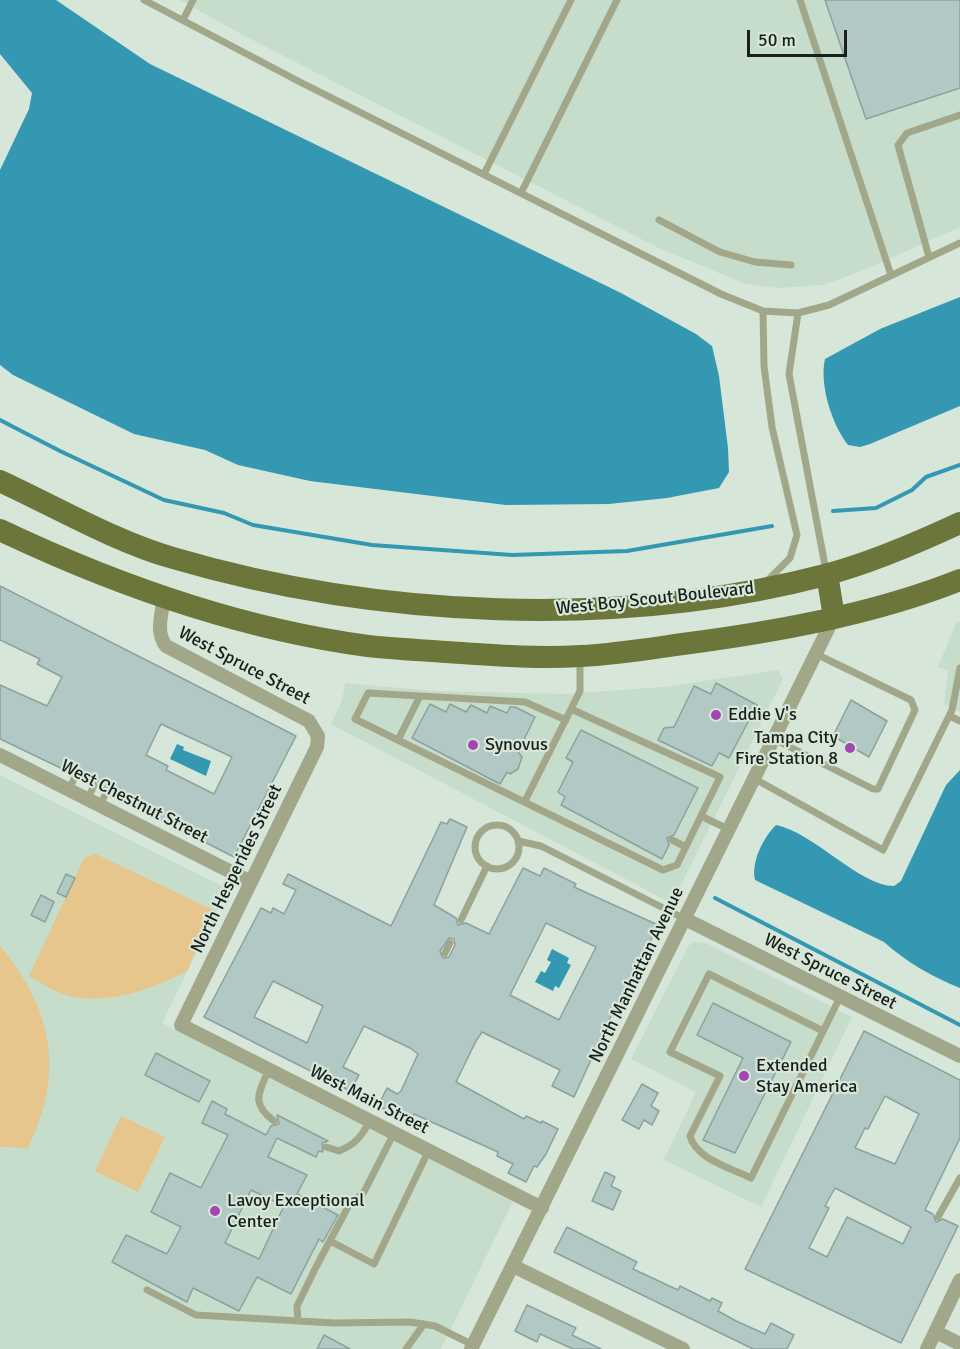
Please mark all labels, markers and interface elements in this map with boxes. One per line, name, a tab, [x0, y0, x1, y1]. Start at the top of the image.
scale bar	[750, 18, 850, 56]
text: 50 m	[758, 29, 796, 51]
street label: West Boy Scout Boulevard	[555, 578, 755, 620]
street label: West Spruce Street	[174, 622, 314, 710]
place label: Eddie V's	[728, 704, 797, 726]
marker: Eddie V's	[709, 708, 723, 722]
place label: Tampa City Fire Station 8	[735, 727, 838, 770]
place label: Synovus	[485, 734, 548, 756]
marker: Synovus	[466, 738, 480, 752]
marker: Tampa City Fire Station 8	[843, 741, 857, 755]
street label: West Chestnut Street	[57, 756, 211, 848]
street label: North Hesperides Street	[187, 781, 287, 957]
street label: North Manhattan Avenue	[585, 884, 689, 1066]
street label: West Spruce Street	[760, 929, 900, 1015]
place label: Extended Stay America	[756, 1055, 857, 1098]
street label: West Main Street	[306, 1061, 432, 1139]
marker: Extended Stay America	[737, 1069, 751, 1083]
place label: Lavoy Exceptional Center	[227, 1190, 364, 1232]
marker: Lavoy Exceptional Center	[208, 1204, 222, 1218]

